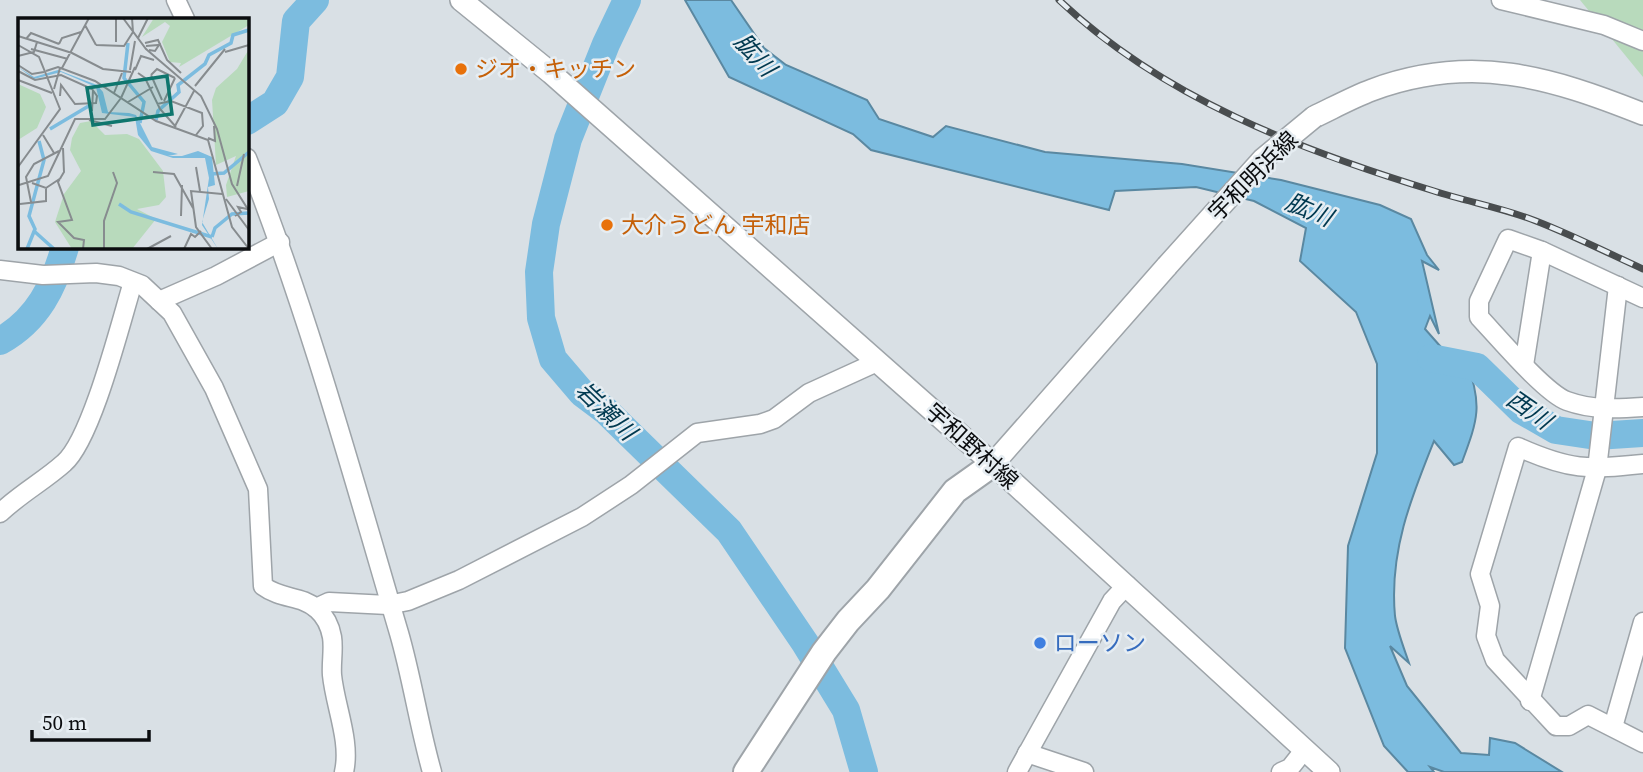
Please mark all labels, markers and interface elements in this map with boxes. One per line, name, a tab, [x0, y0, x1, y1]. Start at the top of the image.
inset map	[18, 18, 248, 248]
water label: 肱川	[727, 26, 786, 86]
place label: ジオ・キッチン	[475, 53, 636, 85]
marker: ジオ・キッチン	[453, 61, 469, 77]
street label: 宇和明浜線	[1201, 124, 1305, 228]
water label: 肱川	[1281, 185, 1340, 235]
place label: 大介うどん 宇和店	[621, 209, 810, 241]
marker: 大介うどん 宇和店	[599, 217, 615, 233]
water label: 岩瀬川	[569, 374, 646, 450]
water label: 西川	[1500, 382, 1561, 439]
street label: 宇和野村線	[919, 396, 1025, 496]
place label: ローソン	[1054, 627, 1146, 659]
marker: ローソン	[1032, 635, 1048, 651]
scale bar	[32, 698, 149, 742]
text: 50 m	[42, 708, 87, 737]

